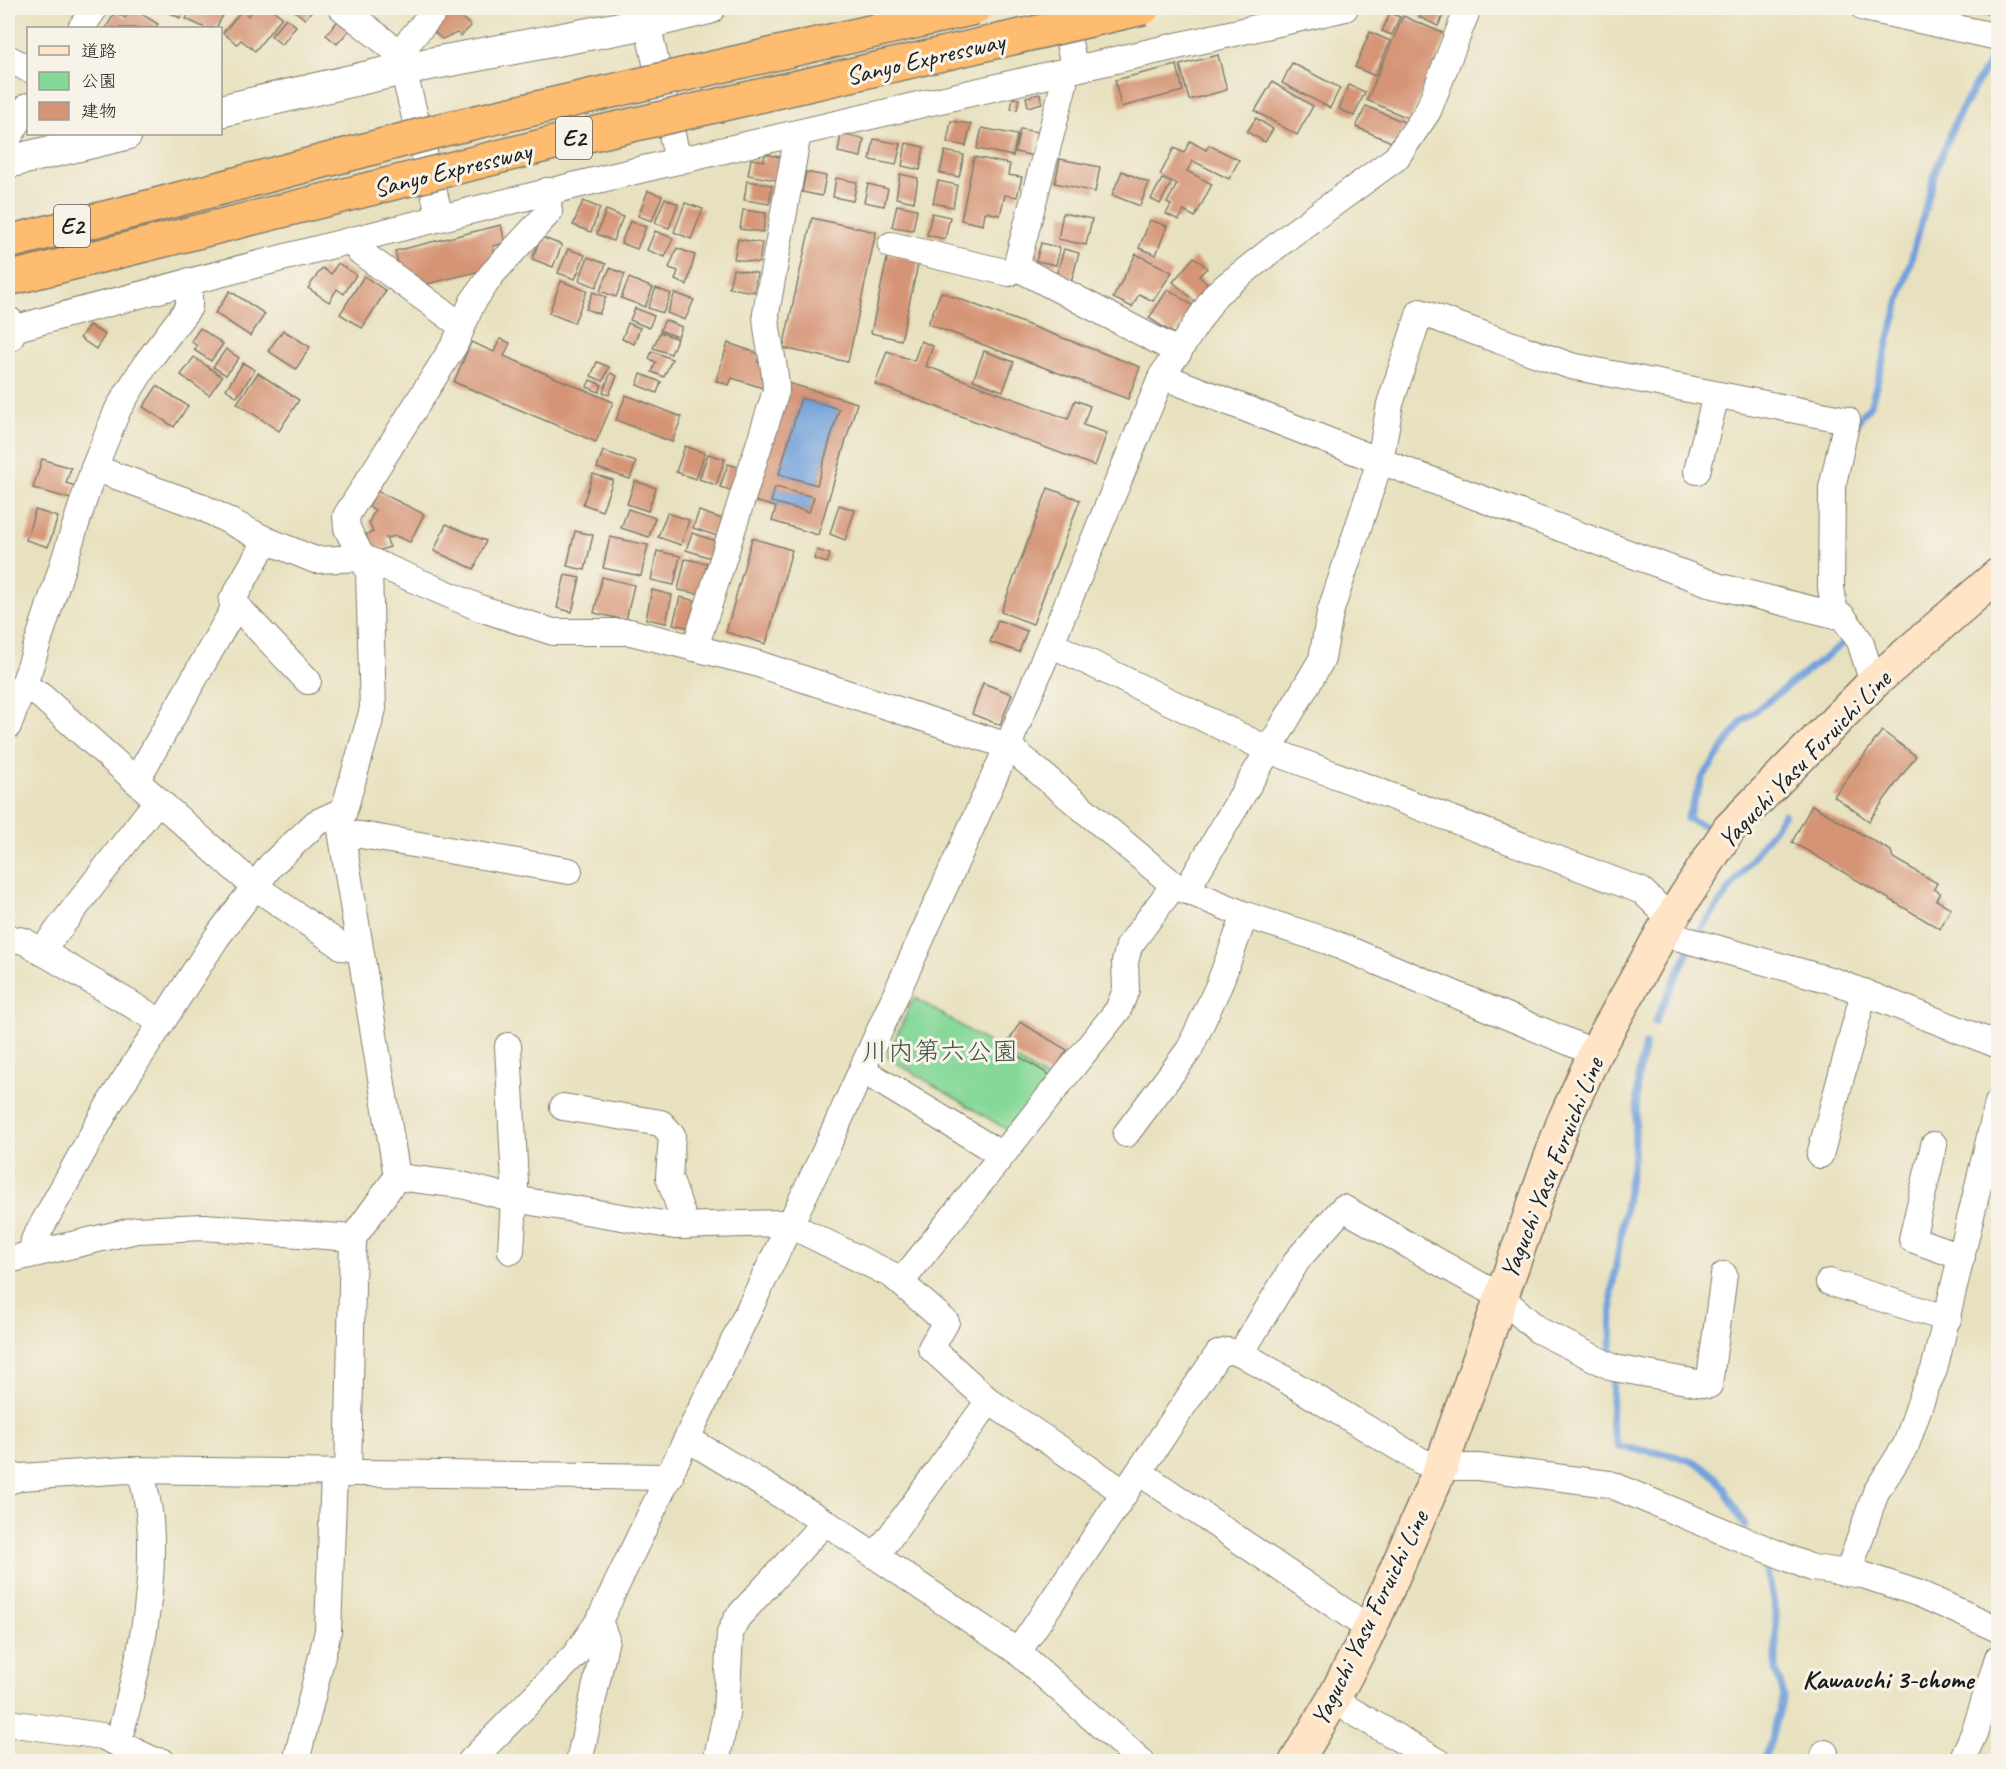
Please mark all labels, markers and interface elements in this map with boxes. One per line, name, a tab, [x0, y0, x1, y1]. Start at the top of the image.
street label: Sanyo Expressway	[843, 24, 1010, 93]
legend	[27, 27, 222, 135]
text: 道路	[81, 40, 117, 62]
text: 公園	[81, 70, 117, 92]
text: 建物	[81, 100, 117, 122]
road number: E2	[556, 117, 592, 159]
street label: Sanyo Expressway	[370, 133, 537, 205]
road number: E2	[54, 205, 90, 247]
street label: Yaguchi Yasu Furuichi Line	[1711, 662, 1899, 855]
park label: 川内第六公園	[862, 1035, 1018, 1068]
street label: Yaguchi Yasu Furuichi Line	[1492, 1051, 1611, 1283]
street label: Yaguchi Yasu Furuichi Line	[1303, 1504, 1437, 1731]
district label: Kawauchi 3-chome	[1803, 1662, 1975, 1696]

